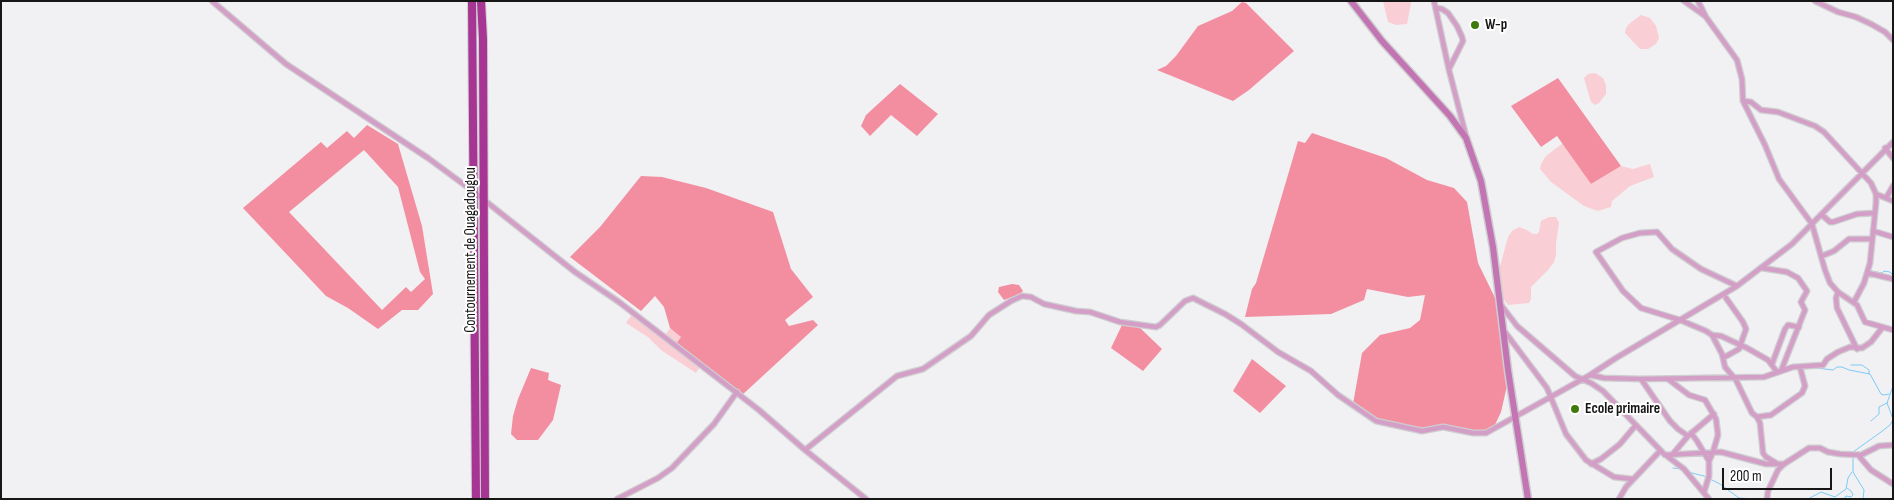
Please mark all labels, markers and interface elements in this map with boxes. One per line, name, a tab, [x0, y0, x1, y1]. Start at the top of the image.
place label: W-p	[1485, 16, 1507, 34]
marker: W-p	[1469, 19, 1481, 31]
street label: Contournement de Ouagadougou	[462, 167, 480, 333]
place label: Ecole primaire	[1585, 400, 1660, 418]
marker: Ecole primaire	[1569, 403, 1581, 415]
scale bar	[1724, 458, 1834, 490]
text: 200 m	[1730, 467, 1762, 486]

